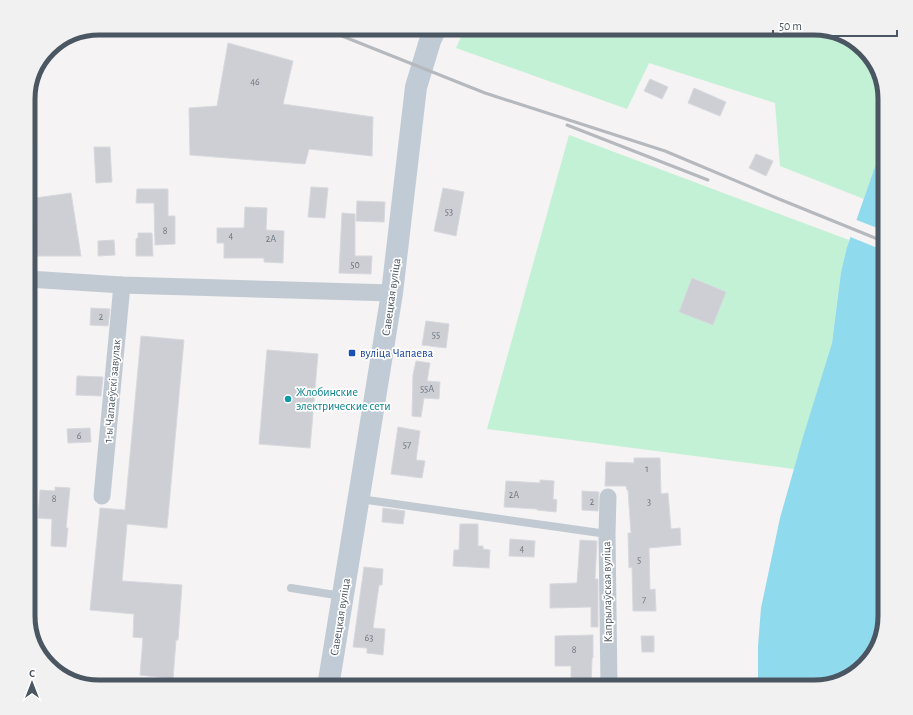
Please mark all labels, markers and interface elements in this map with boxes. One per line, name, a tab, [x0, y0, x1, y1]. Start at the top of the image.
scale bar	[773, 12, 897, 38]
text: 50 m	[779, 20, 802, 32]
house number: 46	[250, 77, 260, 87]
house number: 53	[445, 207, 453, 217]
house number: 8	[163, 226, 168, 236]
house number: 4	[229, 231, 234, 241]
house number: 2А	[266, 234, 276, 244]
street label: Савецкая вуліца	[380, 257, 403, 337]
house number: 50	[350, 260, 360, 270]
house number: 2	[99, 312, 104, 322]
house number: 55	[432, 330, 440, 340]
street label: 1-ы Чапаеўскі завулак	[102, 338, 124, 443]
place label: вуліца Чапаева	[360, 347, 434, 360]
marker: вуліца Чапаева	[347, 348, 357, 358]
house number: 55А	[420, 384, 434, 394]
place label: Жлобинские электрические сети	[296, 386, 391, 412]
marker: Жлобинские электрические сети	[283, 394, 293, 404]
house number: 6	[77, 431, 82, 441]
house number: 57	[403, 440, 411, 450]
house number: 1	[645, 464, 649, 474]
house number: 2А	[509, 490, 519, 500]
house number: 8	[52, 494, 57, 504]
house number: 2	[590, 497, 595, 507]
house number: 3	[647, 497, 651, 507]
street label: Капрылаўская вуліца	[600, 541, 615, 643]
house number: 4	[520, 544, 525, 554]
house number: 5	[637, 555, 641, 565]
street label: Савецкая вуліца	[328, 577, 353, 657]
house number: 7	[642, 595, 646, 605]
house number: 63	[365, 633, 373, 643]
house number: 8	[572, 645, 577, 655]
north arrow	[12, 663, 52, 703]
text: С	[29, 668, 35, 679]

